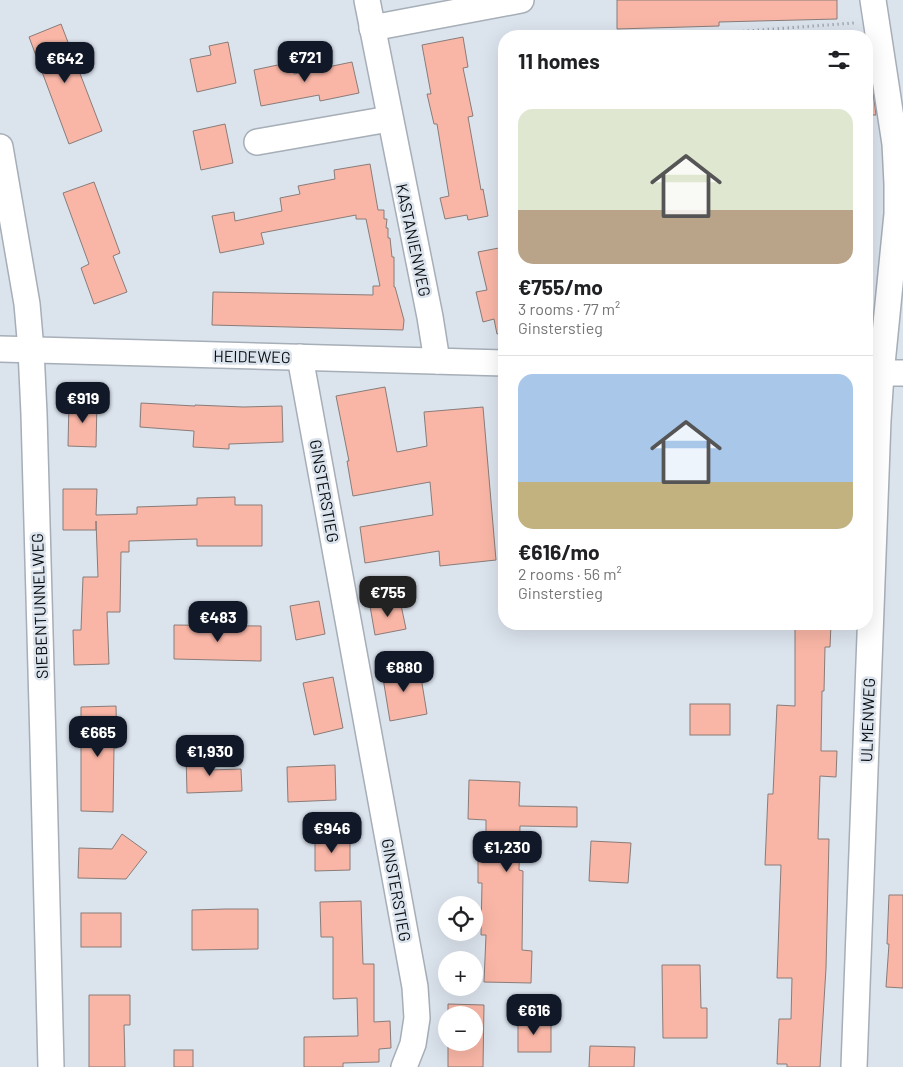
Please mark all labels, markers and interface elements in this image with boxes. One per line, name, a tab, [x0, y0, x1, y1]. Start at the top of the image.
pin: €721	[275, 41, 335, 83]
pin: €642	[35, 42, 95, 84]
icon: filters	[825, 46, 853, 74]
text: €721	[289, 47, 321, 66]
text: €642	[46, 48, 84, 67]
text: 11 homes	[518, 48, 600, 73]
icon: home	[641, 141, 731, 231]
street label: KASTANIENWEG	[393, 182, 435, 298]
text: €755/mo	[518, 274, 603, 299]
text: 3 rooms · 77 m²	[518, 299, 620, 318]
text: Ginsterstieg	[518, 318, 603, 337]
street label: HEIDEWEG	[213, 346, 291, 366]
pin: €919	[53, 382, 113, 424]
text: €919	[67, 388, 99, 407]
icon: home	[641, 407, 731, 497]
street label: GINSTERSTIEG	[307, 438, 343, 544]
street label: SIEBENTUNNELWEG	[27, 533, 51, 679]
text: €616/mo	[518, 539, 600, 564]
text: 2 rooms · 56 m²	[518, 564, 622, 583]
pin: €755	[358, 576, 418, 618]
text: €755	[370, 582, 406, 601]
text: Ginsterstieg	[518, 583, 603, 602]
pin: €483	[188, 600, 248, 643]
text: €483	[199, 607, 237, 626]
pin: €880	[374, 650, 434, 693]
text: €880	[386, 657, 422, 676]
street label: ULMENWEG	[856, 677, 878, 763]
pin: €665	[68, 716, 128, 758]
text: €665	[80, 722, 116, 741]
pin: €1,930	[169, 734, 251, 777]
text: €1,930	[187, 741, 233, 760]
pin: €946	[302, 812, 362, 854]
text: €946	[314, 818, 350, 837]
pin: €1,230	[466, 830, 548, 873]
street label: GINSTERSTIEG	[379, 837, 415, 943]
text: €1,230	[484, 837, 530, 856]
map controls	[438, 896, 483, 1051]
button: locate	[438, 896, 483, 941]
button: +	[438, 951, 483, 996]
pin: €616	[504, 994, 564, 1036]
text: €616	[518, 1000, 550, 1019]
button: −	[438, 1006, 483, 1051]

